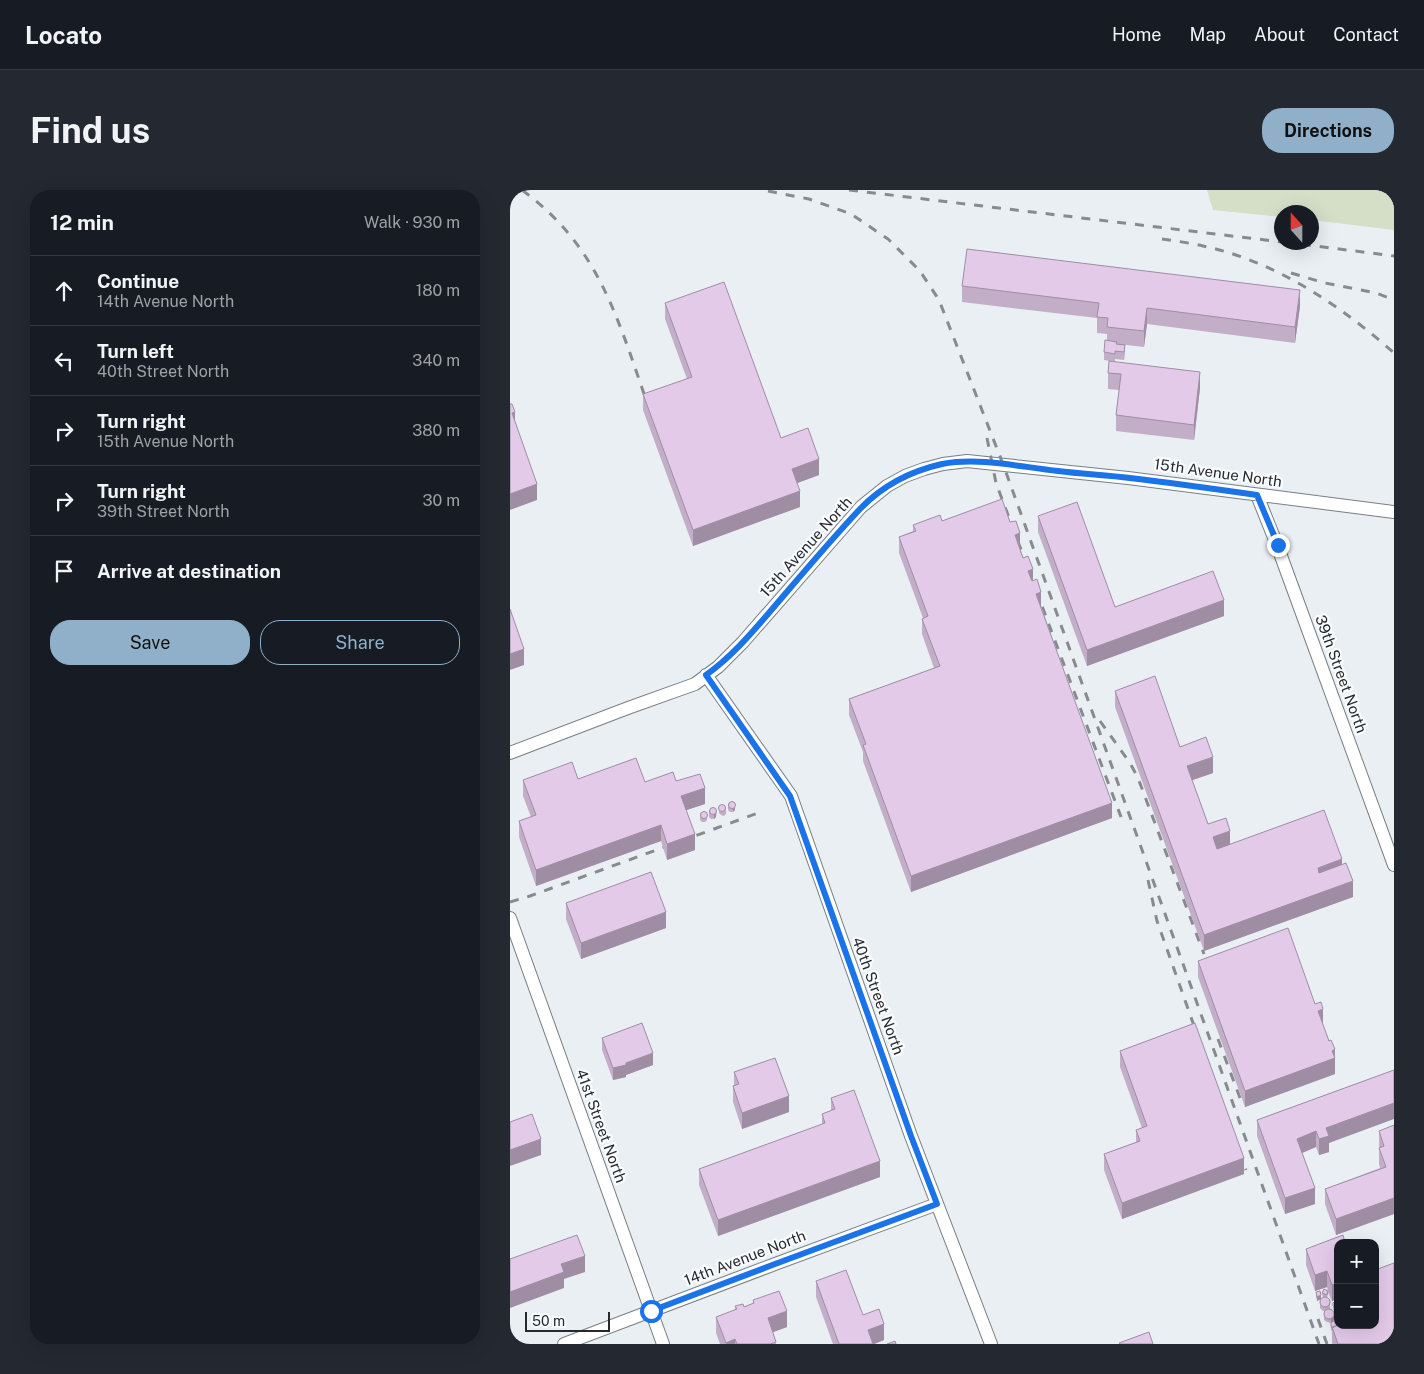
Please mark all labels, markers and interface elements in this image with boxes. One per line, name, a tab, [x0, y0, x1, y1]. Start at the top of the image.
text: Locato	[25, 21, 102, 49]
text: Home	[1112, 24, 1162, 45]
text: Map	[1190, 24, 1226, 45]
text: About	[1254, 24, 1305, 45]
text: Contact	[1333, 24, 1399, 45]
button: Directions	[1262, 108, 1394, 153]
text: Find us	[30, 110, 150, 151]
north arrow	[1274, 205, 1319, 250]
text: 12 min	[50, 210, 114, 235]
text: Walk · 930 m	[364, 213, 460, 232]
text: Continue	[97, 270, 179, 292]
icon: ahead	[50, 277, 78, 305]
text: 180 m	[416, 281, 460, 300]
text: 14th Avenue North	[97, 292, 234, 311]
text: Turn left	[97, 340, 174, 362]
icon: left	[50, 347, 78, 375]
text: 340 m	[412, 351, 460, 370]
text: 40th Street North	[97, 362, 229, 381]
text: Turn right	[97, 410, 186, 432]
icon: right	[50, 417, 78, 445]
text: 380 m	[412, 421, 460, 440]
text: 15th Avenue North	[97, 432, 234, 451]
street label: 15th Avenue North	[1153, 455, 1283, 490]
text: Turn right	[97, 480, 186, 502]
icon: right	[50, 487, 78, 515]
text: 30 m	[423, 491, 460, 510]
street label: 15th Avenue North	[756, 493, 855, 600]
text: 39th Street North	[97, 502, 229, 521]
route end	[1267, 534, 1290, 557]
icon: arrive	[50, 557, 78, 585]
text: Arrive at destination	[97, 560, 281, 582]
street label: 39th Street North	[1312, 613, 1371, 735]
button: Save	[50, 620, 250, 665]
button: Share	[260, 620, 460, 665]
street label: 40th Street North	[849, 935, 908, 1057]
street label: 41st Street North	[573, 1067, 630, 1185]
street label: 14th Avenue North	[682, 1227, 808, 1289]
map controls	[1334, 1239, 1379, 1329]
button: +	[1334, 1239, 1379, 1284]
button: −	[1334, 1284, 1379, 1329]
route start	[640, 1300, 663, 1323]
scale bar	[525, 1309, 610, 1332]
text: 50 m	[532, 1313, 565, 1329]

